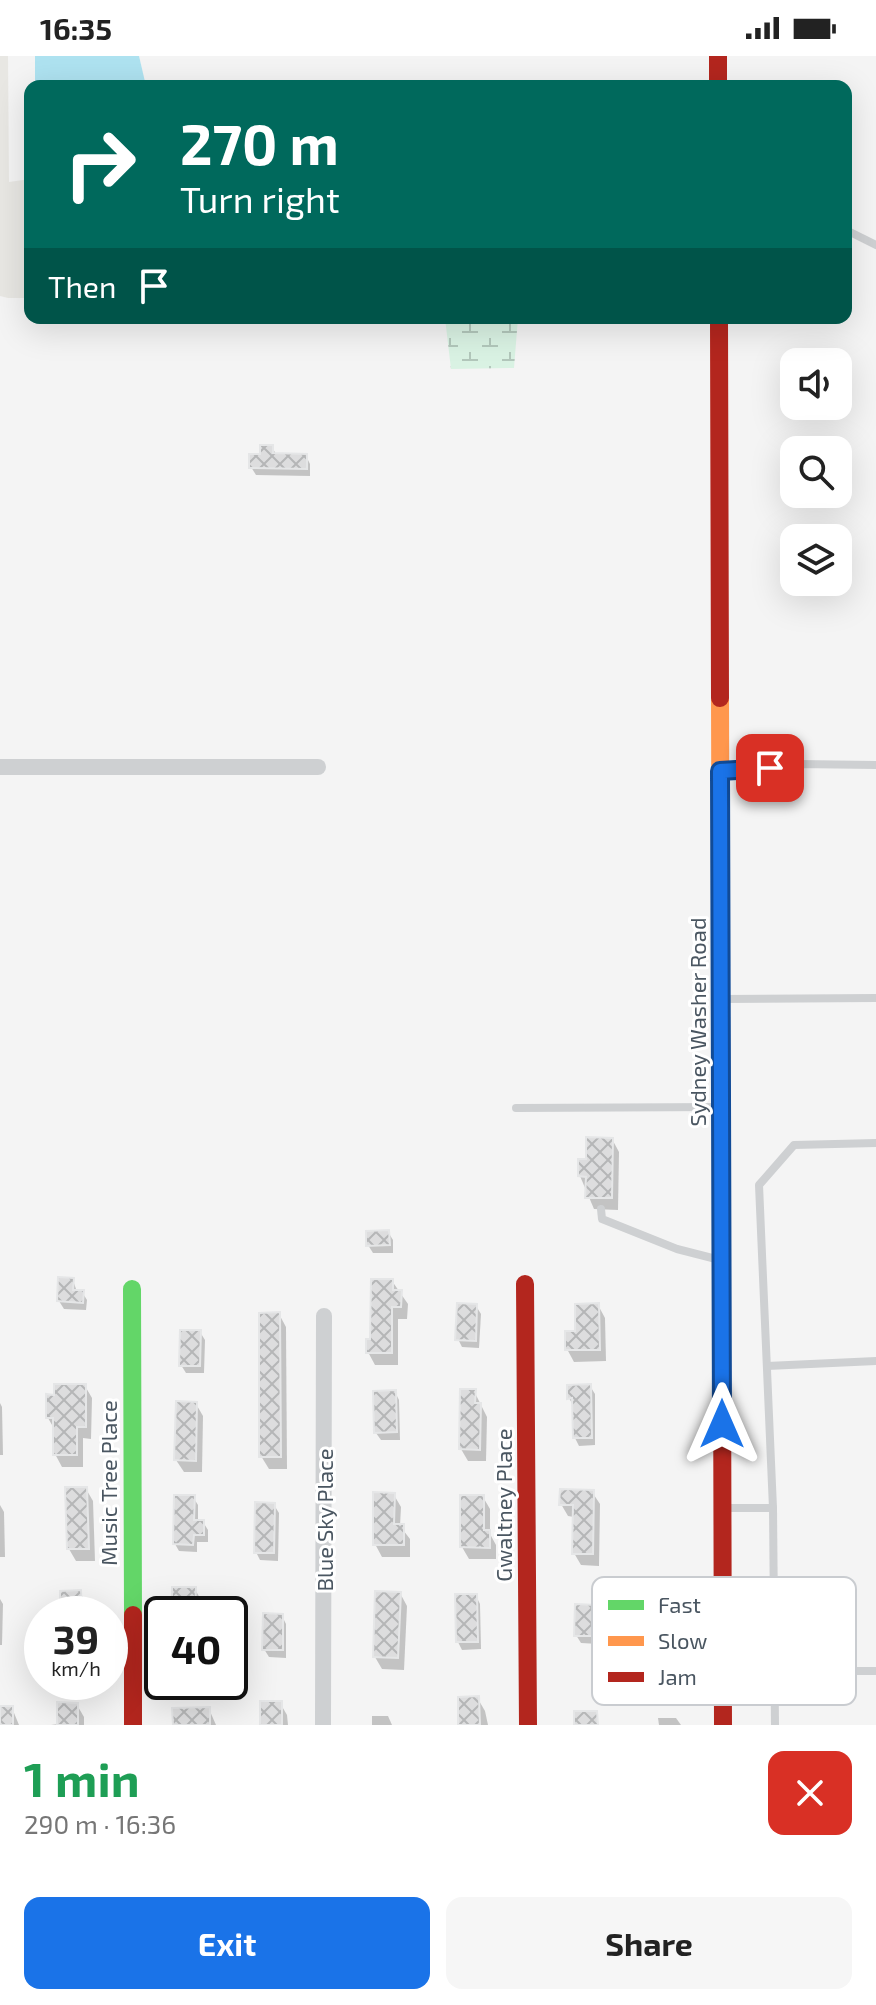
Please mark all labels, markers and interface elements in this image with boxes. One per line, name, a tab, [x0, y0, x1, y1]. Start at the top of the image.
text: 16:35	[40, 10, 112, 46]
text: 270 m	[180, 109, 339, 176]
icon: right	[48, 112, 152, 216]
text: Turn right	[180, 177, 340, 220]
icon: arrive	[132, 264, 176, 308]
text: Then	[48, 268, 116, 304]
map controls	[780, 348, 852, 596]
button: sound	[780, 348, 852, 420]
button: search	[780, 436, 852, 508]
button: layers	[780, 524, 852, 596]
pin	[736, 734, 804, 802]
icon: arrive	[748, 746, 792, 790]
street label: Sydney Washer Road	[684, 918, 710, 1126]
position arrow	[680, 1382, 764, 1466]
street label: Music Tree Place	[95, 1400, 121, 1566]
street label: Gwaltney Place	[490, 1428, 516, 1582]
street label: Blue Sky Place	[311, 1448, 337, 1592]
legend	[592, 1577, 856, 1705]
text: Fast	[658, 1591, 701, 1617]
speed limit sign: 40	[144, 1596, 248, 1700]
text: 39	[53, 1614, 99, 1662]
text: Slow	[658, 1627, 707, 1653]
text: km/h	[51, 1656, 101, 1680]
text: Jam	[658, 1663, 697, 1689]
text: 1 min	[24, 1749, 140, 1807]
button: close	[768, 1751, 852, 1835]
text: 290 m · 16:36	[24, 1808, 176, 1839]
button: Exit	[24, 1897, 430, 1989]
button: Share	[446, 1897, 852, 1989]

